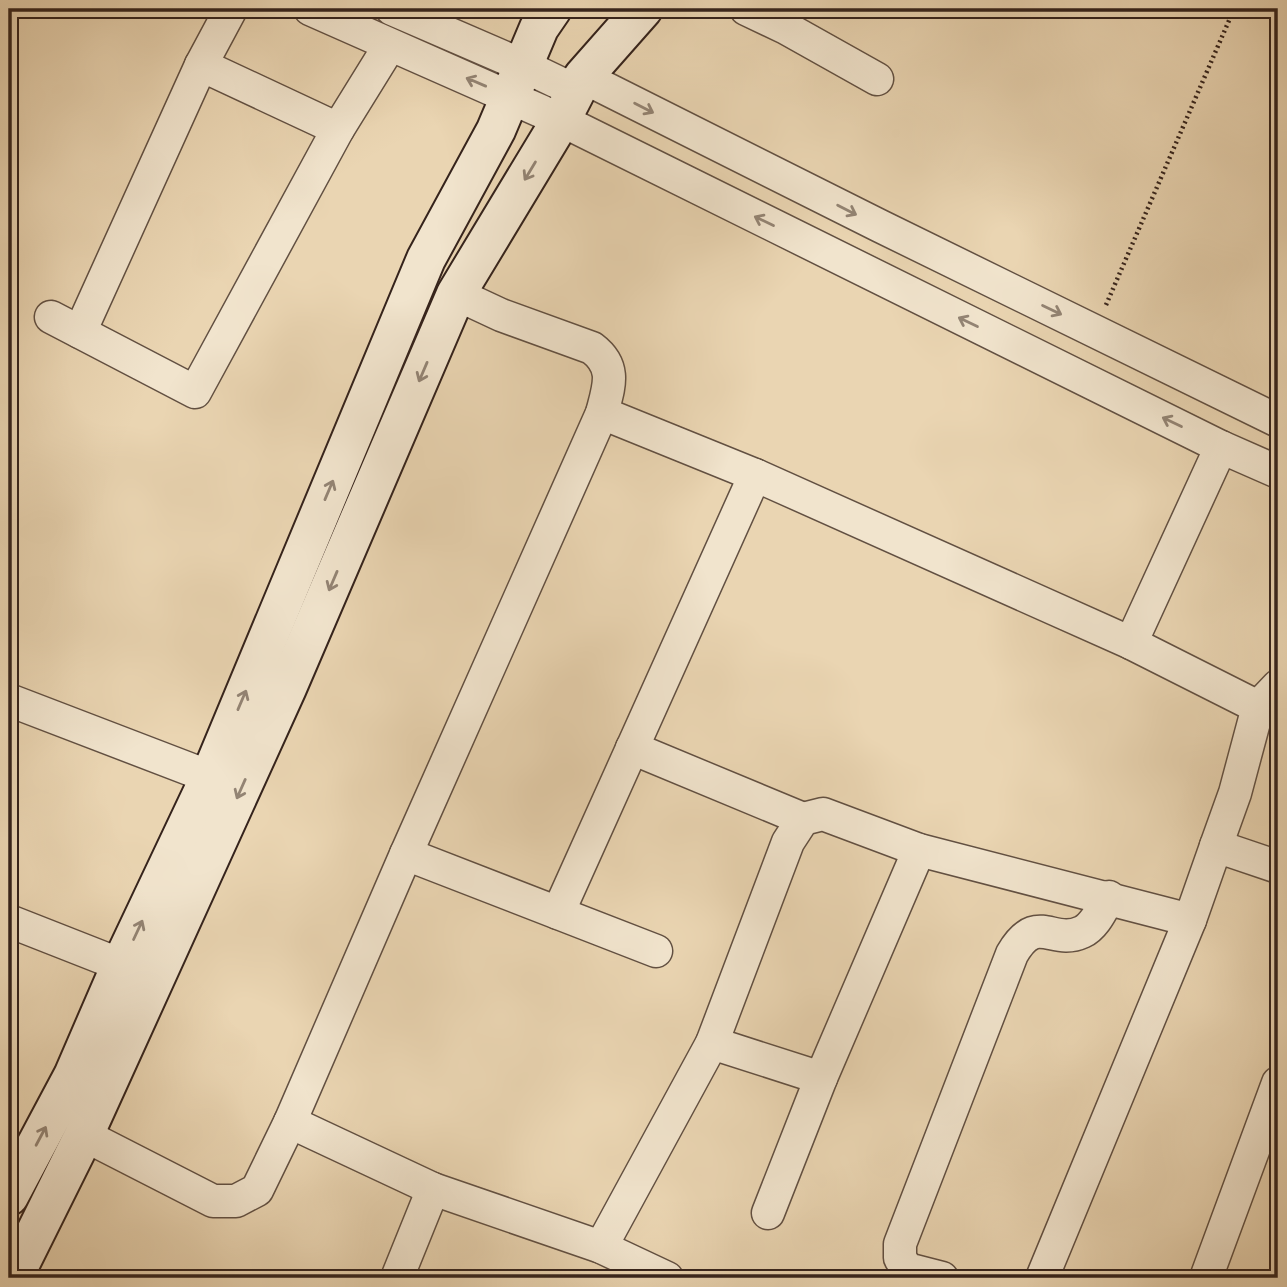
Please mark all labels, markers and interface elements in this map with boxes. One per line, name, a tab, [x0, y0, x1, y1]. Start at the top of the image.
one-way arrow	[466, 75, 488, 88]
one-way arrow	[633, 101, 654, 115]
one-way arrow	[523, 161, 537, 181]
one-way arrow	[836, 203, 857, 217]
one-way arrow	[754, 213, 775, 227]
one-way arrow	[1041, 304, 1062, 318]
one-way arrow	[958, 314, 979, 328]
one-way arrow	[416, 360, 429, 382]
one-way arrow	[1162, 415, 1183, 429]
one-way arrow	[324, 480, 337, 502]
one-way arrow	[326, 569, 339, 591]
one-way arrow	[236, 690, 249, 712]
one-way arrow	[234, 778, 247, 799]
one-way arrow	[132, 920, 145, 941]
one-way arrow	[34, 1126, 48, 1146]

